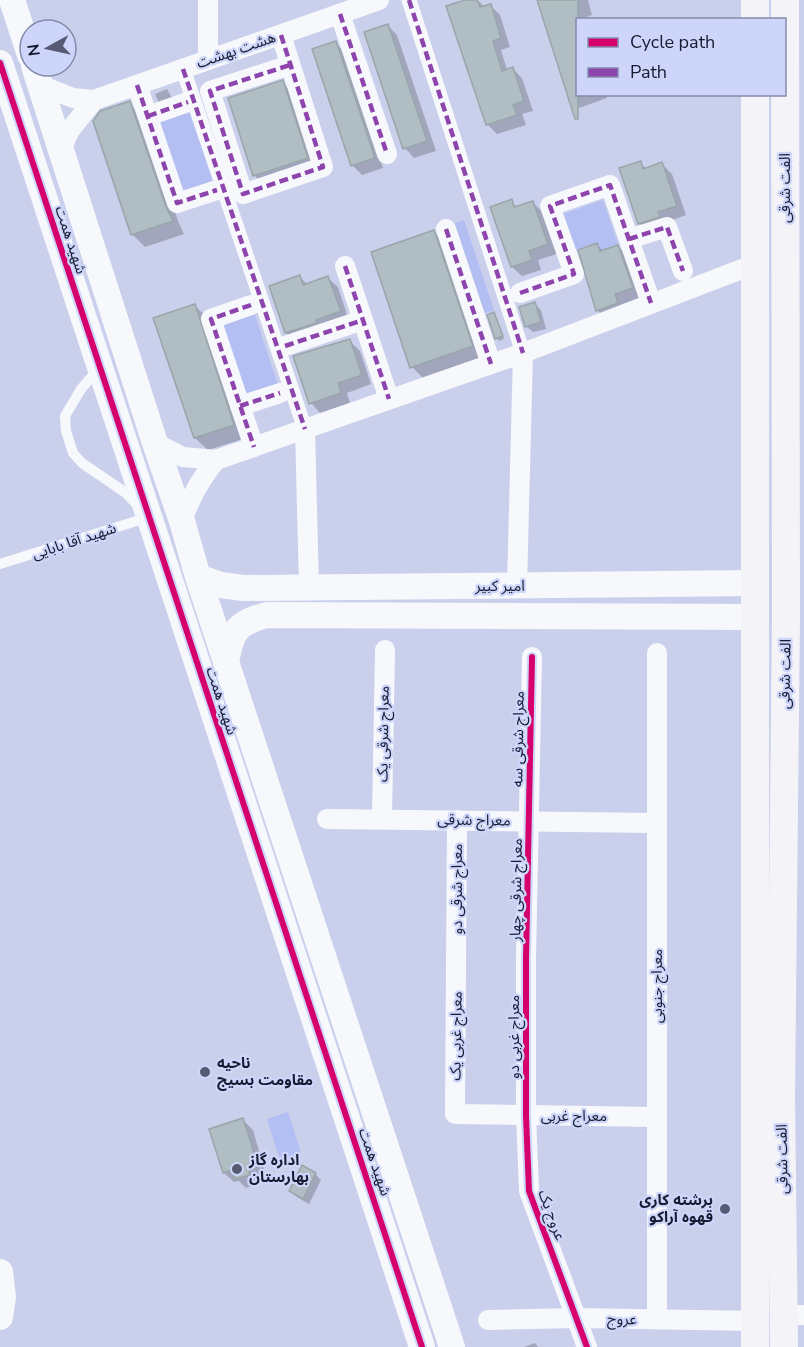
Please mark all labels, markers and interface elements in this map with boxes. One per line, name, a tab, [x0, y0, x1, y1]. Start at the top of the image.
north arrow	[18, 18, 78, 78]
legend	[576, 18, 786, 96]
street label: هشت بهشت	[194, 27, 278, 73]
text: Cycle path	[630, 30, 715, 54]
text: N	[22, 42, 46, 57]
text: Path	[630, 60, 667, 84]
street label: الفت شرقی	[775, 153, 795, 223]
street label: شهید همت	[51, 203, 91, 277]
street label: شهید آقا بابایی	[29, 518, 119, 564]
street label: امیر کبیر	[474, 576, 525, 596]
street label: الفت شرقی	[774, 639, 796, 709]
street label: شهید همت	[202, 664, 242, 738]
street label: معراج شرقی یک	[372, 686, 396, 782]
street label: معراج شرقی سه	[507, 691, 531, 787]
street label: معراج شرقی	[437, 809, 511, 833]
street label: معراج شرقی چهار	[505, 838, 529, 943]
street label: معراج شرقی دو	[447, 844, 469, 934]
street label: معراج جنوبی	[647, 949, 669, 1023]
street label: معراج غربی یک	[445, 991, 469, 1081]
street label: معراج غربی دو	[504, 995, 526, 1079]
place label: ناحیه مقاومت بسیج	[217, 1053, 313, 1091]
marker: ناحیه مقاومت بسیج	[198, 1065, 212, 1079]
street label: معراج غربی	[541, 1106, 607, 1128]
street label: الفت شرقی	[771, 1124, 793, 1194]
street label: شهید همت	[354, 1125, 396, 1199]
place label: اداره گاز بهارستان	[248, 1150, 309, 1187]
marker: اداره گاز بهارستان	[230, 1162, 244, 1176]
street label: عروج یک	[532, 1187, 571, 1244]
place label: برشته کاری قهوه آراکو	[639, 1190, 713, 1227]
marker: برشته کاری قهوه آراکو	[718, 1202, 732, 1216]
street label: عروج	[607, 1309, 638, 1331]

